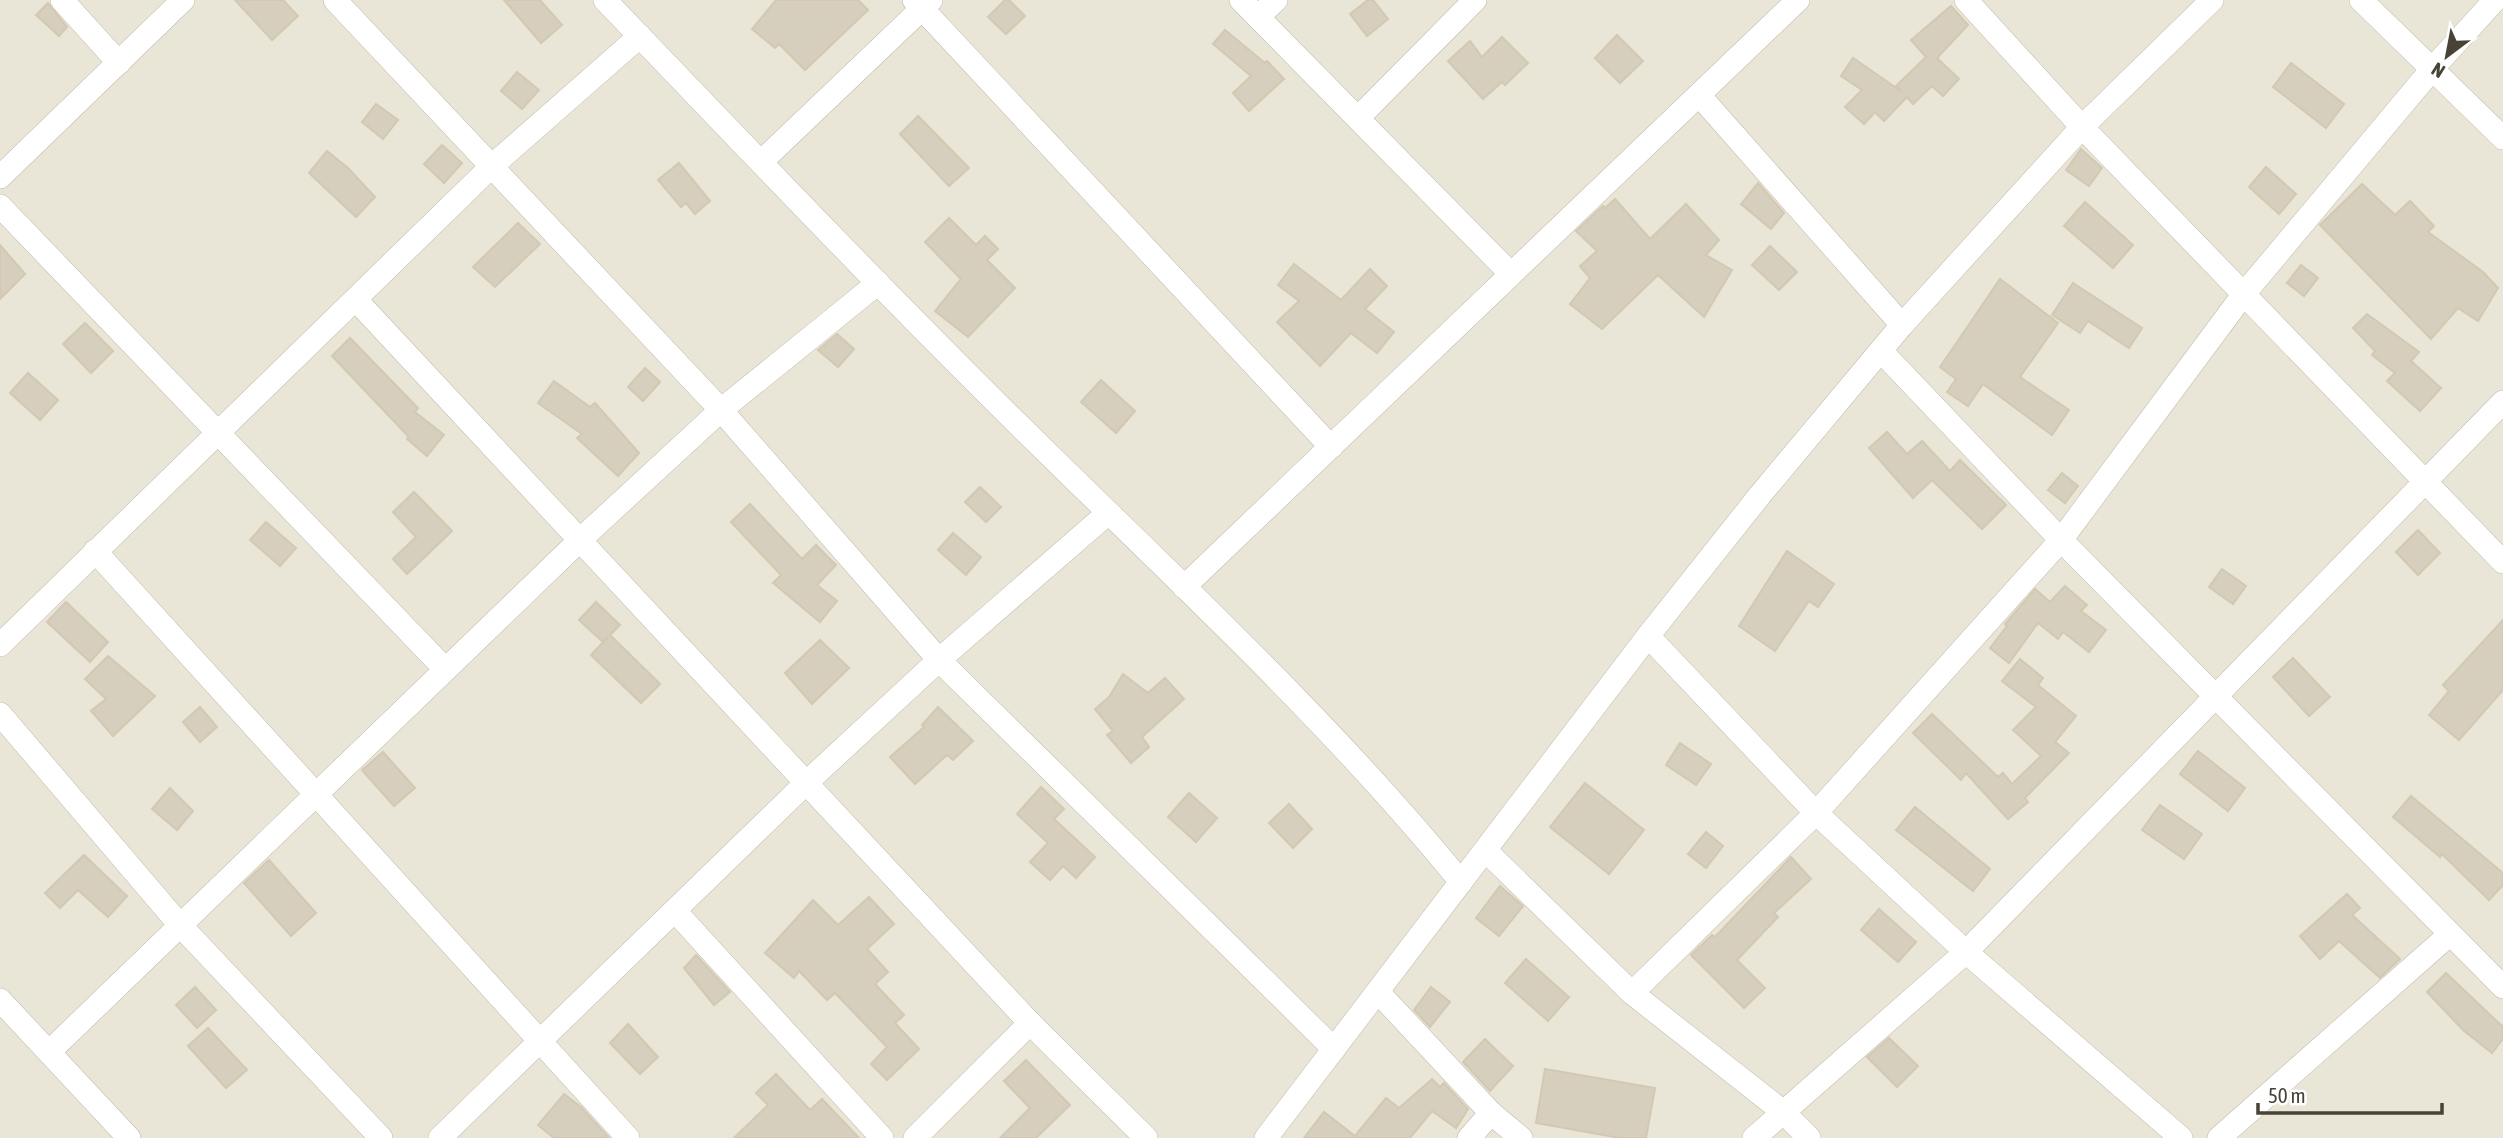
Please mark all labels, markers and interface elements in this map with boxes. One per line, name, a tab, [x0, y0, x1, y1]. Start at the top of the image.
north arrow	[2412, 21, 2482, 91]
text: N	[2427, 58, 2449, 83]
scale bar	[2258, 1072, 2442, 1116]
text: 50 m	[2268, 1083, 2306, 1107]

